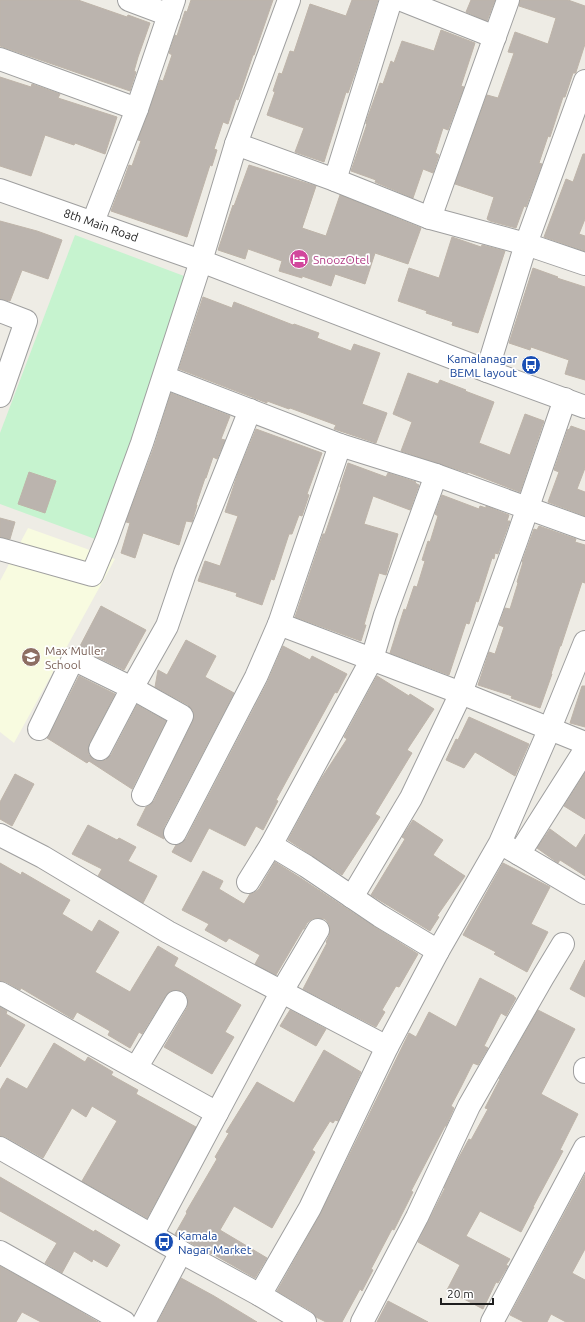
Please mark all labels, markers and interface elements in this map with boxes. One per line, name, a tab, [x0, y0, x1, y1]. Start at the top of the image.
street label: 8th Main Road	[62, 206, 140, 244]
hotel icon: SnoozOtel	[288, 248, 310, 270]
place label: SnoozOtel	[313, 253, 369, 266]
place label: Kamalanagar BEML layout	[447, 352, 517, 379]
bus stop icon: Kamalanagar BEML layout	[520, 354, 542, 376]
place label: Max Muller School	[45, 644, 106, 671]
school or university icon: Max Muller School	[20, 646, 42, 668]
place label: Kamala Nagar Market	[178, 1229, 252, 1256]
bus stop icon: Kamala Nagar Market	[153, 1231, 175, 1253]
scale bar	[441, 1280, 493, 1306]
text: 20 m	[447, 1287, 474, 1300]

